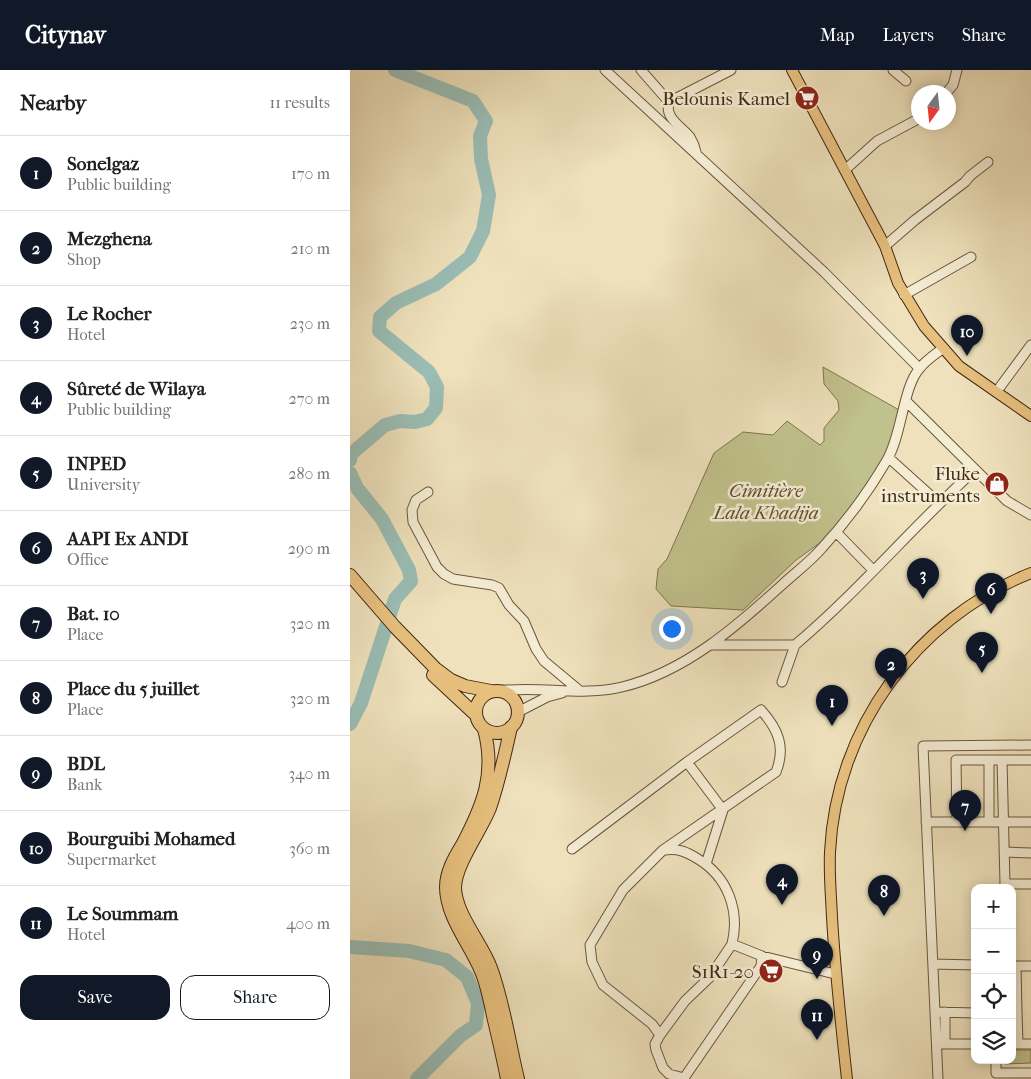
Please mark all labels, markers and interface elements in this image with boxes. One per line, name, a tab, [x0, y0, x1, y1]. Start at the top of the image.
text: Citynav	[25, 21, 106, 49]
text: Map	[820, 25, 854, 46]
text: Layers	[882, 25, 934, 46]
text: Share	[962, 25, 1006, 46]
supermarket icon: Belounis Kamel	[794, 85, 820, 111]
north arrow	[911, 85, 956, 130]
place label: Belounis Kamel	[662, 88, 790, 110]
text: Nearby	[20, 91, 86, 115]
text: 11 results	[270, 93, 330, 112]
text: Sonelgaz	[67, 153, 139, 175]
text: 1	[33, 164, 39, 183]
text: 170 m	[291, 164, 330, 183]
text: Public building	[67, 175, 171, 194]
text: Mezghena	[67, 228, 152, 250]
text: 2	[32, 239, 40, 258]
text: 210 m	[291, 239, 330, 258]
text: Shop	[67, 250, 101, 269]
text: Le Rocher	[67, 303, 152, 325]
text: 3	[33, 314, 39, 333]
text: 230 m	[290, 314, 330, 333]
pin: 10	[951, 315, 983, 356]
text: Hotel	[67, 325, 105, 344]
text: Sûreté de Wilaya	[67, 378, 206, 400]
text: 4	[31, 389, 41, 408]
text: 270 m	[289, 389, 330, 408]
text: Public building	[67, 400, 171, 419]
text: INPED	[67, 453, 126, 475]
place label: Fluke instruments	[881, 463, 980, 507]
text: 5	[33, 464, 39, 483]
text: 280 m	[288, 464, 330, 483]
shop icon: Fluke instruments	[984, 471, 1010, 497]
text: University	[67, 475, 140, 494]
park label: Cimitière Lala Khadija	[711, 480, 819, 524]
text: AAPI Ex ANDI	[67, 528, 188, 550]
text: 6	[32, 539, 40, 558]
text: 290 m	[288, 539, 330, 558]
text: Office	[67, 550, 109, 569]
pin: 3	[907, 558, 939, 599]
pin: 6	[975, 573, 1007, 614]
text: Bat. 10	[67, 603, 120, 625]
text: 7	[32, 614, 40, 633]
text: 320 m	[290, 614, 330, 633]
your location	[659, 616, 685, 642]
text: Place	[67, 625, 103, 644]
pin: 5	[966, 632, 998, 673]
pin: 2	[875, 648, 907, 689]
text: Place du 5 juillet	[67, 678, 200, 700]
pin: 1	[816, 685, 848, 726]
text: 8	[32, 689, 40, 708]
text: 320 m	[290, 689, 330, 708]
text: Place	[67, 700, 103, 719]
text: BDL	[67, 753, 105, 775]
text: 9	[32, 764, 40, 783]
text: 340 m	[288, 764, 330, 783]
text: Bank	[67, 775, 102, 794]
pin: 7	[949, 790, 981, 831]
text: Bourguibi Mohamed	[67, 828, 235, 850]
text: 10	[29, 839, 43, 858]
text: 360 m	[289, 839, 330, 858]
text: Supermarket	[67, 850, 157, 869]
pin: 4	[766, 864, 798, 905]
pin: 8	[868, 875, 900, 916]
map controls	[971, 884, 1016, 1064]
button: +	[971, 884, 1016, 929]
text: Le Soummam	[67, 903, 178, 925]
text: 11	[30, 914, 42, 933]
text: 400 m	[286, 914, 330, 933]
text: Hotel	[67, 925, 105, 944]
button: −	[971, 929, 1016, 974]
pin: 9	[801, 938, 833, 979]
supermarket icon: S1R1-20	[758, 958, 784, 984]
place label: S1R1-20	[692, 961, 754, 983]
button: locate	[971, 974, 1016, 1019]
button: Save	[20, 975, 170, 1020]
button: Share	[180, 975, 330, 1020]
pin: 11	[801, 999, 833, 1040]
button: layers	[971, 1019, 1016, 1064]

